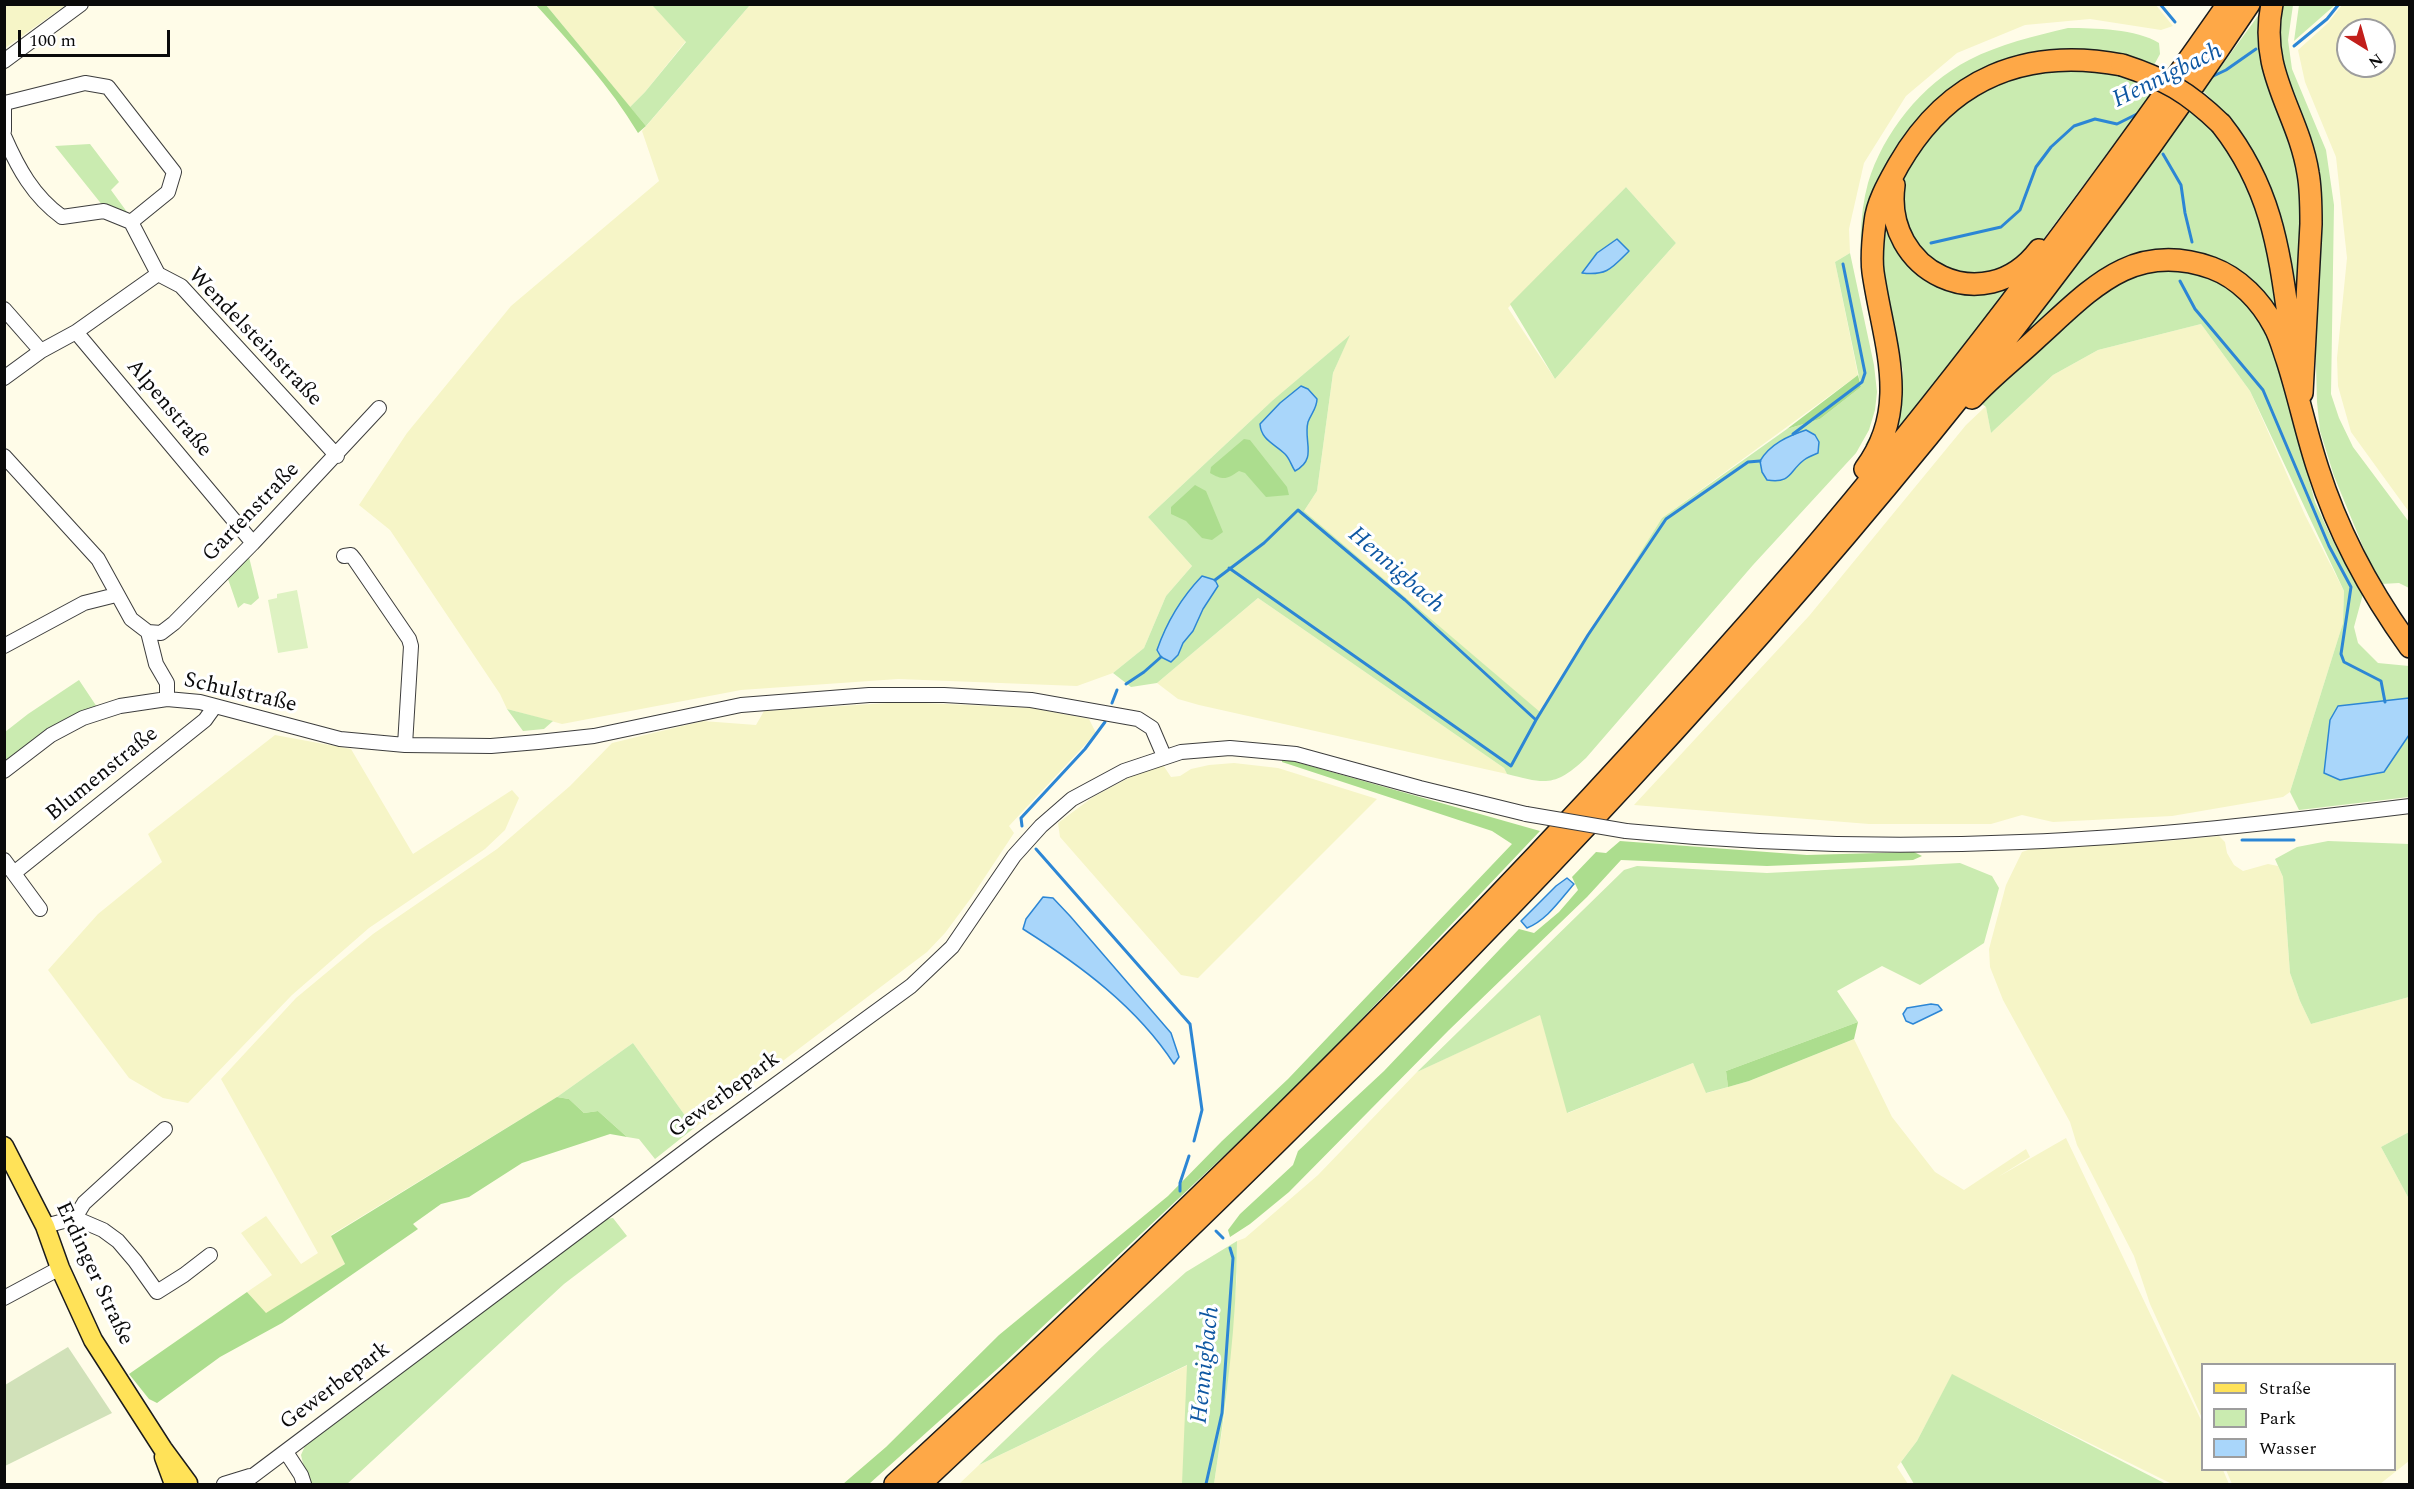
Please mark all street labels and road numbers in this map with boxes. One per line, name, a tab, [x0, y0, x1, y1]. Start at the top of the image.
street label: Wendelsteinstraße	[181, 263, 327, 413]
street label: Alpenstraße	[119, 355, 217, 463]
street label: Gartenstraße	[198, 458, 306, 568]
street label: Schulstraße	[181, 668, 299, 720]
street label: Blumenstraße	[42, 722, 164, 828]
street label: Gewerbepark	[664, 1047, 786, 1145]
street label: Erdinger Straße	[48, 1198, 138, 1350]
street label: Gewerbepark	[276, 1337, 396, 1437]

